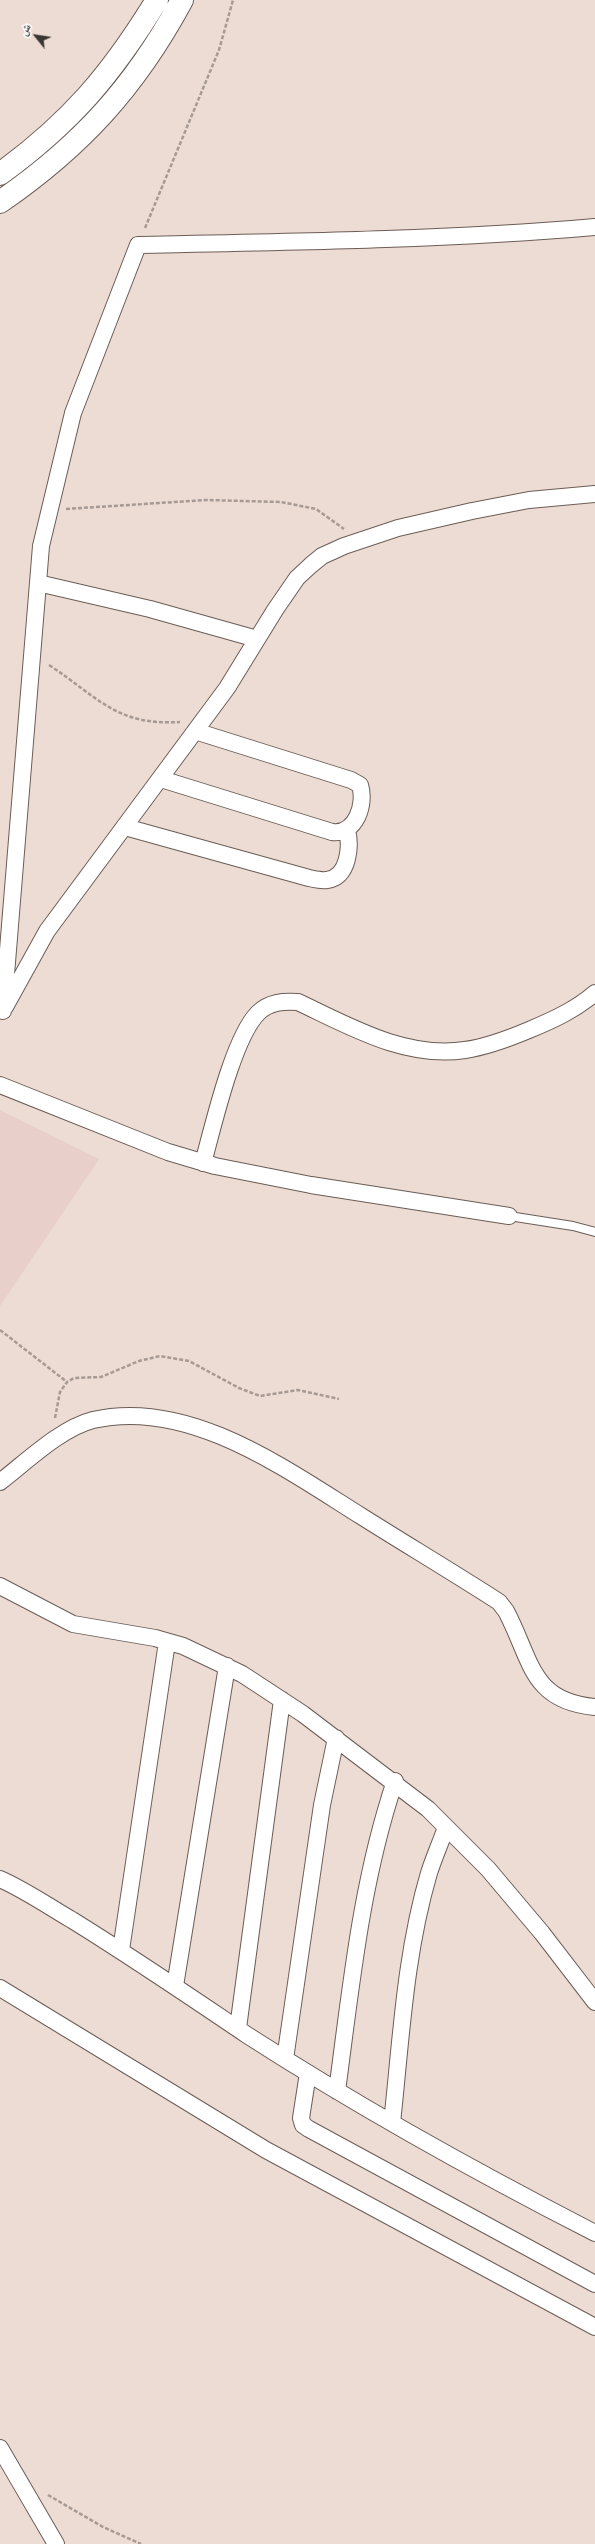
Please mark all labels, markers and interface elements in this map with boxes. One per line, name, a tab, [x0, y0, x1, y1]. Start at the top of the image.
north arrow	[16, 16, 56, 56]
text: ش	[17, 21, 34, 38]

